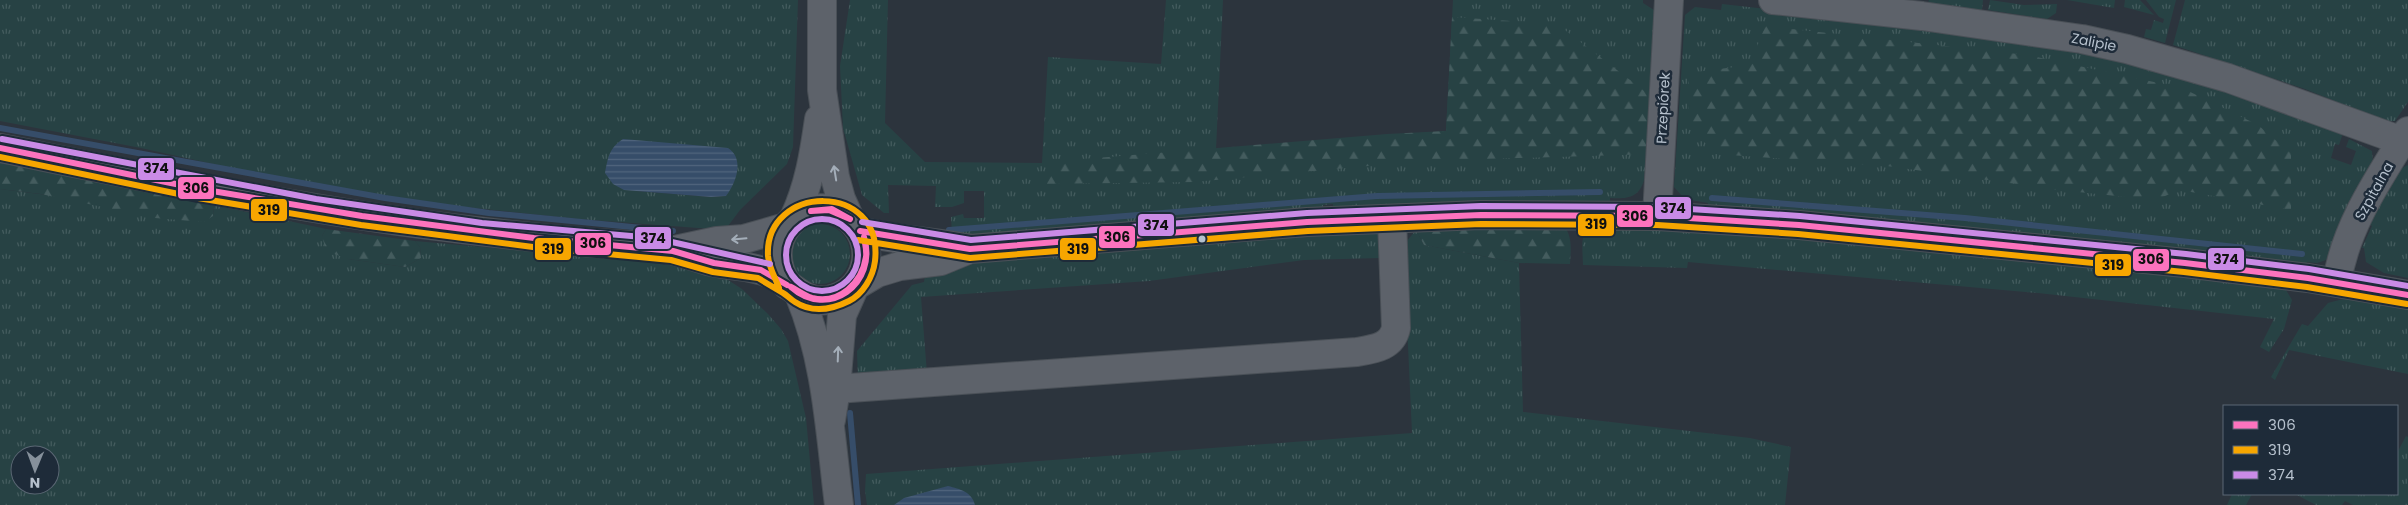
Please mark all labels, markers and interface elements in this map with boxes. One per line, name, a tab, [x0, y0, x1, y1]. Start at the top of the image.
street label: Zalipie	[2070, 28, 2119, 56]
street label: Przepiórek	[1651, 71, 1675, 144]
line badge: 374	[137, 157, 175, 181]
text: 374	[143, 158, 169, 178]
street label: Szpitalna	[2350, 158, 2398, 224]
one-way arrow	[830, 165, 840, 181]
line badge: 306	[177, 176, 215, 200]
text: 306	[183, 178, 209, 198]
line badge: 374	[1654, 196, 1692, 220]
line badge: 319	[250, 198, 288, 222]
text: 374	[1660, 198, 1686, 218]
text: 319	[258, 200, 280, 220]
line badge: 306	[1616, 204, 1654, 228]
text: 306	[1622, 206, 1648, 226]
line badge: 374	[1137, 213, 1175, 237]
line badge: 319	[1577, 213, 1615, 237]
text: 319	[1585, 214, 1607, 234]
text: 374	[1143, 215, 1169, 235]
line badge: 306	[1098, 225, 1136, 249]
line badge: 374	[634, 226, 672, 250]
text: 306	[1104, 227, 1130, 247]
text: 374	[640, 228, 666, 248]
line badge: 306	[574, 232, 612, 256]
text: 306	[580, 233, 606, 253]
one-way arrow	[731, 234, 747, 244]
unlabelled marker	[1197, 234, 1207, 244]
line badge: 319	[534, 237, 572, 261]
line badge: 319	[1059, 237, 1097, 261]
text: 319	[542, 239, 564, 259]
text: 319	[1067, 239, 1089, 259]
line badge: 374	[2207, 247, 2245, 271]
line badge: 306	[2132, 248, 2170, 272]
text: 306	[2138, 249, 2164, 269]
text: 374	[2213, 249, 2239, 269]
line badge: 319	[2094, 253, 2132, 277]
text: 319	[2102, 255, 2124, 275]
one-way arrow	[833, 346, 842, 362]
legend	[2223, 405, 2398, 495]
text: 306	[2268, 414, 2296, 435]
text: 319	[2268, 439, 2291, 460]
north arrow	[10, 445, 60, 495]
text: 374	[2268, 464, 2294, 485]
text: N	[29, 473, 40, 493]

